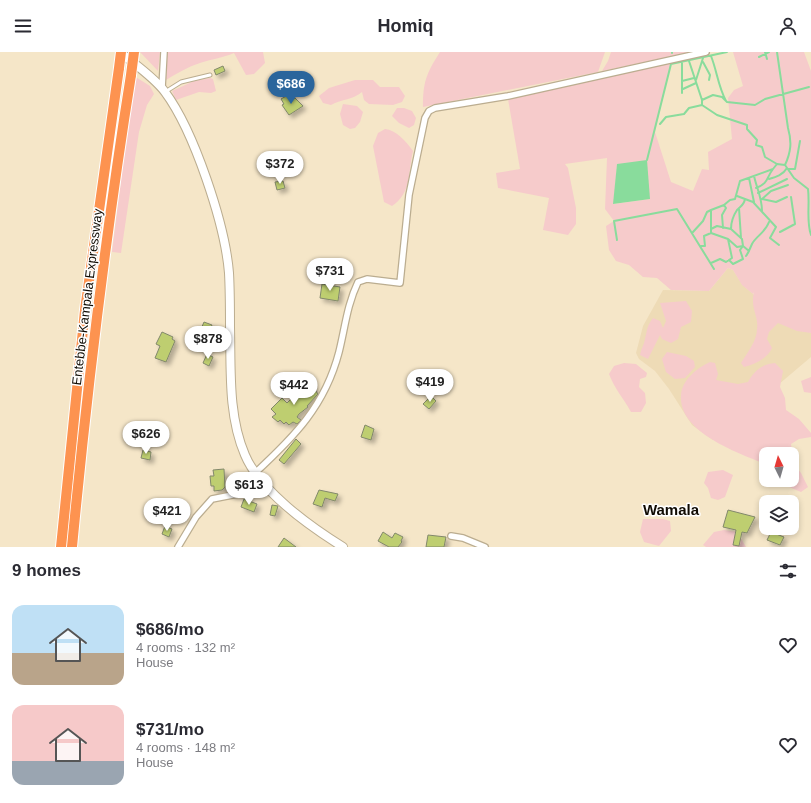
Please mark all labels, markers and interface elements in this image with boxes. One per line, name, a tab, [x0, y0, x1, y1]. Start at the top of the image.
icon: menu	[12, 15, 34, 37]
icon: person	[777, 15, 799, 37]
text: Homiq	[378, 16, 434, 36]
pin: $686	[267, 71, 315, 105]
text: $686	[277, 76, 305, 91]
pin: $372	[256, 151, 304, 185]
text: $372	[266, 156, 294, 171]
street label: Entebbe-Kampala Expressway	[69, 207, 105, 386]
pin: $731	[306, 258, 354, 292]
text: $731	[316, 263, 344, 278]
pin: $878	[184, 326, 232, 360]
text: $878	[194, 331, 222, 346]
pin: $419	[406, 369, 454, 403]
pin: $442	[270, 372, 318, 406]
text: $419	[416, 374, 444, 389]
text: $442	[280, 377, 308, 392]
pin: $626	[122, 421, 170, 455]
text: $626	[132, 426, 160, 441]
north arrow	[759, 447, 799, 487]
map controls	[759, 447, 799, 535]
pin: $613	[225, 472, 273, 506]
text: $613	[235, 477, 263, 492]
button: layers	[759, 495, 799, 535]
pin: $421	[143, 498, 191, 532]
district label: Wamala	[643, 501, 700, 518]
text: $421	[153, 503, 181, 518]
icon: filters	[777, 560, 799, 582]
text: 9 homes	[12, 561, 81, 580]
text: $686/mo	[136, 620, 204, 639]
icon: home	[44, 621, 92, 669]
icon: heart	[777, 634, 799, 656]
text: 4 rooms · 132 m²	[136, 640, 235, 655]
text: House	[136, 655, 174, 670]
text: $731/mo	[136, 720, 204, 739]
icon: home	[44, 721, 92, 769]
icon: heart	[777, 734, 799, 756]
text: 4 rooms · 148 m²	[136, 740, 235, 755]
text: House	[136, 755, 174, 770]

